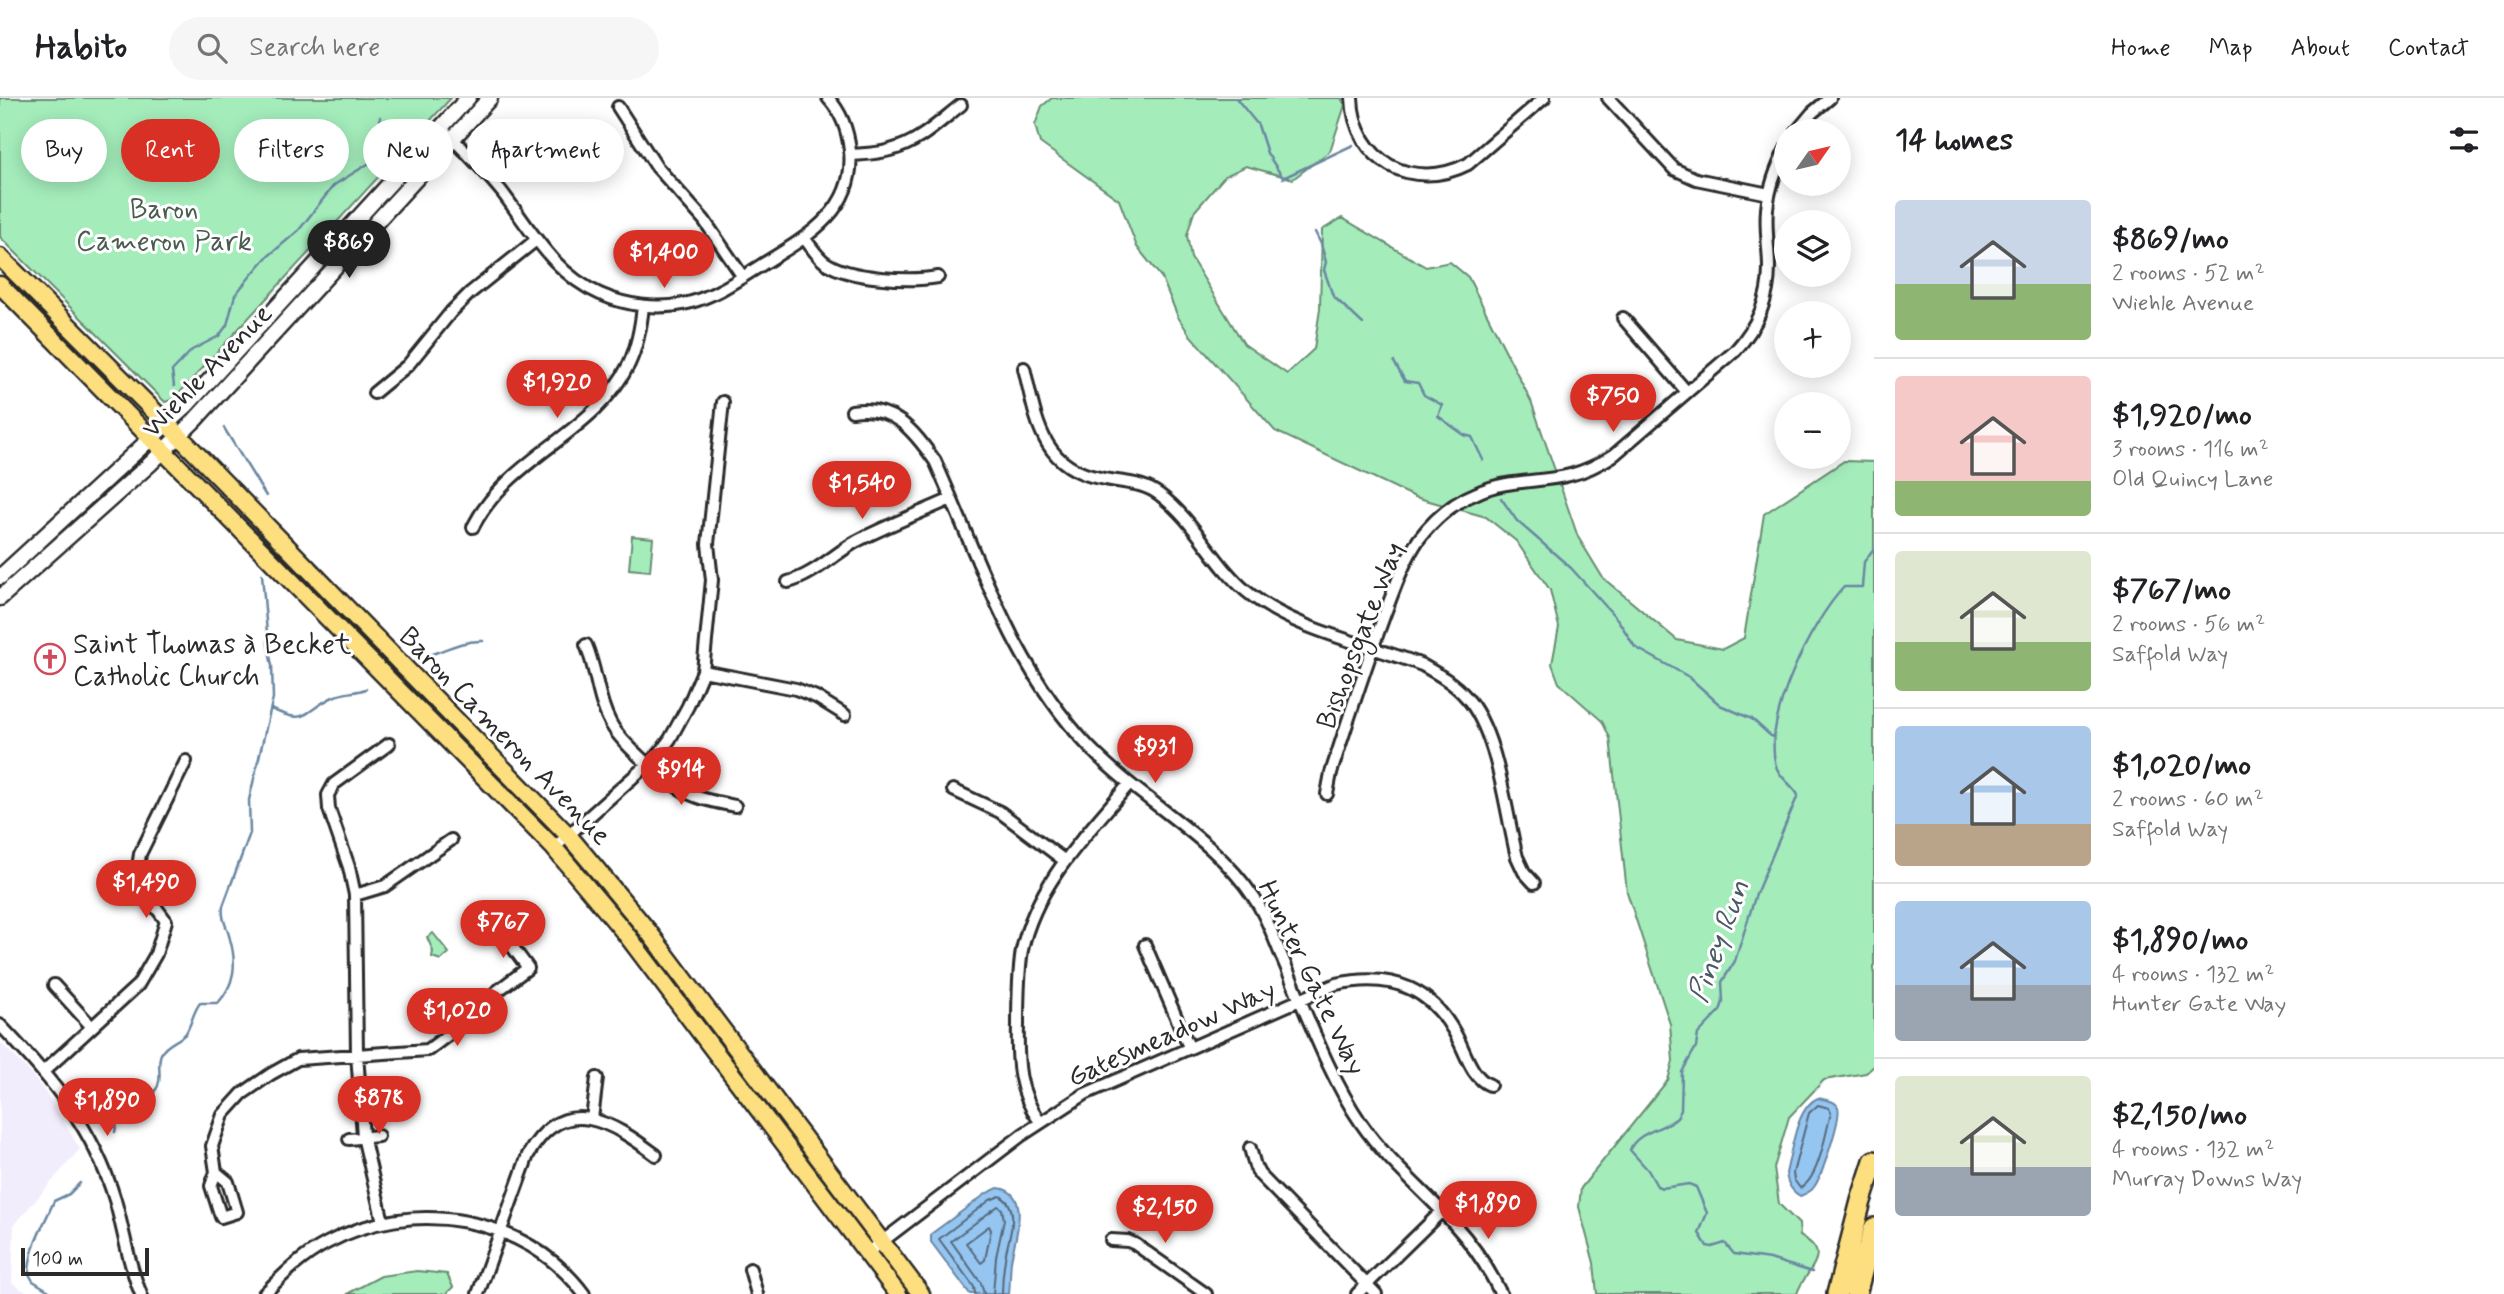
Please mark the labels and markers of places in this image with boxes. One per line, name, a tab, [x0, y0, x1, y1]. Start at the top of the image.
pin: $869	[308, 220, 390, 280]
pin: $1,400	[607, 230, 721, 290]
pin: $1,920	[500, 360, 614, 420]
pin: $750	[1572, 374, 1654, 434]
pin: $1,540	[805, 462, 919, 521]
place label: Saint Thomas à Becket Catholic Church	[73, 627, 352, 696]
church icon: Saint Thomas à Becket Catholic Church	[33, 642, 67, 676]
pin: $931	[1114, 726, 1196, 785]
pin: $914	[640, 748, 722, 807]
pin: $1,490	[89, 860, 203, 920]
pin: $767	[462, 900, 544, 960]
pin: $1,020	[400, 988, 514, 1048]
pin: $878	[338, 1076, 420, 1136]
pin: $1,890	[50, 1079, 164, 1138]
pin: $1,890	[1431, 1182, 1545, 1241]
pin: $2,150	[1108, 1186, 1222, 1245]

